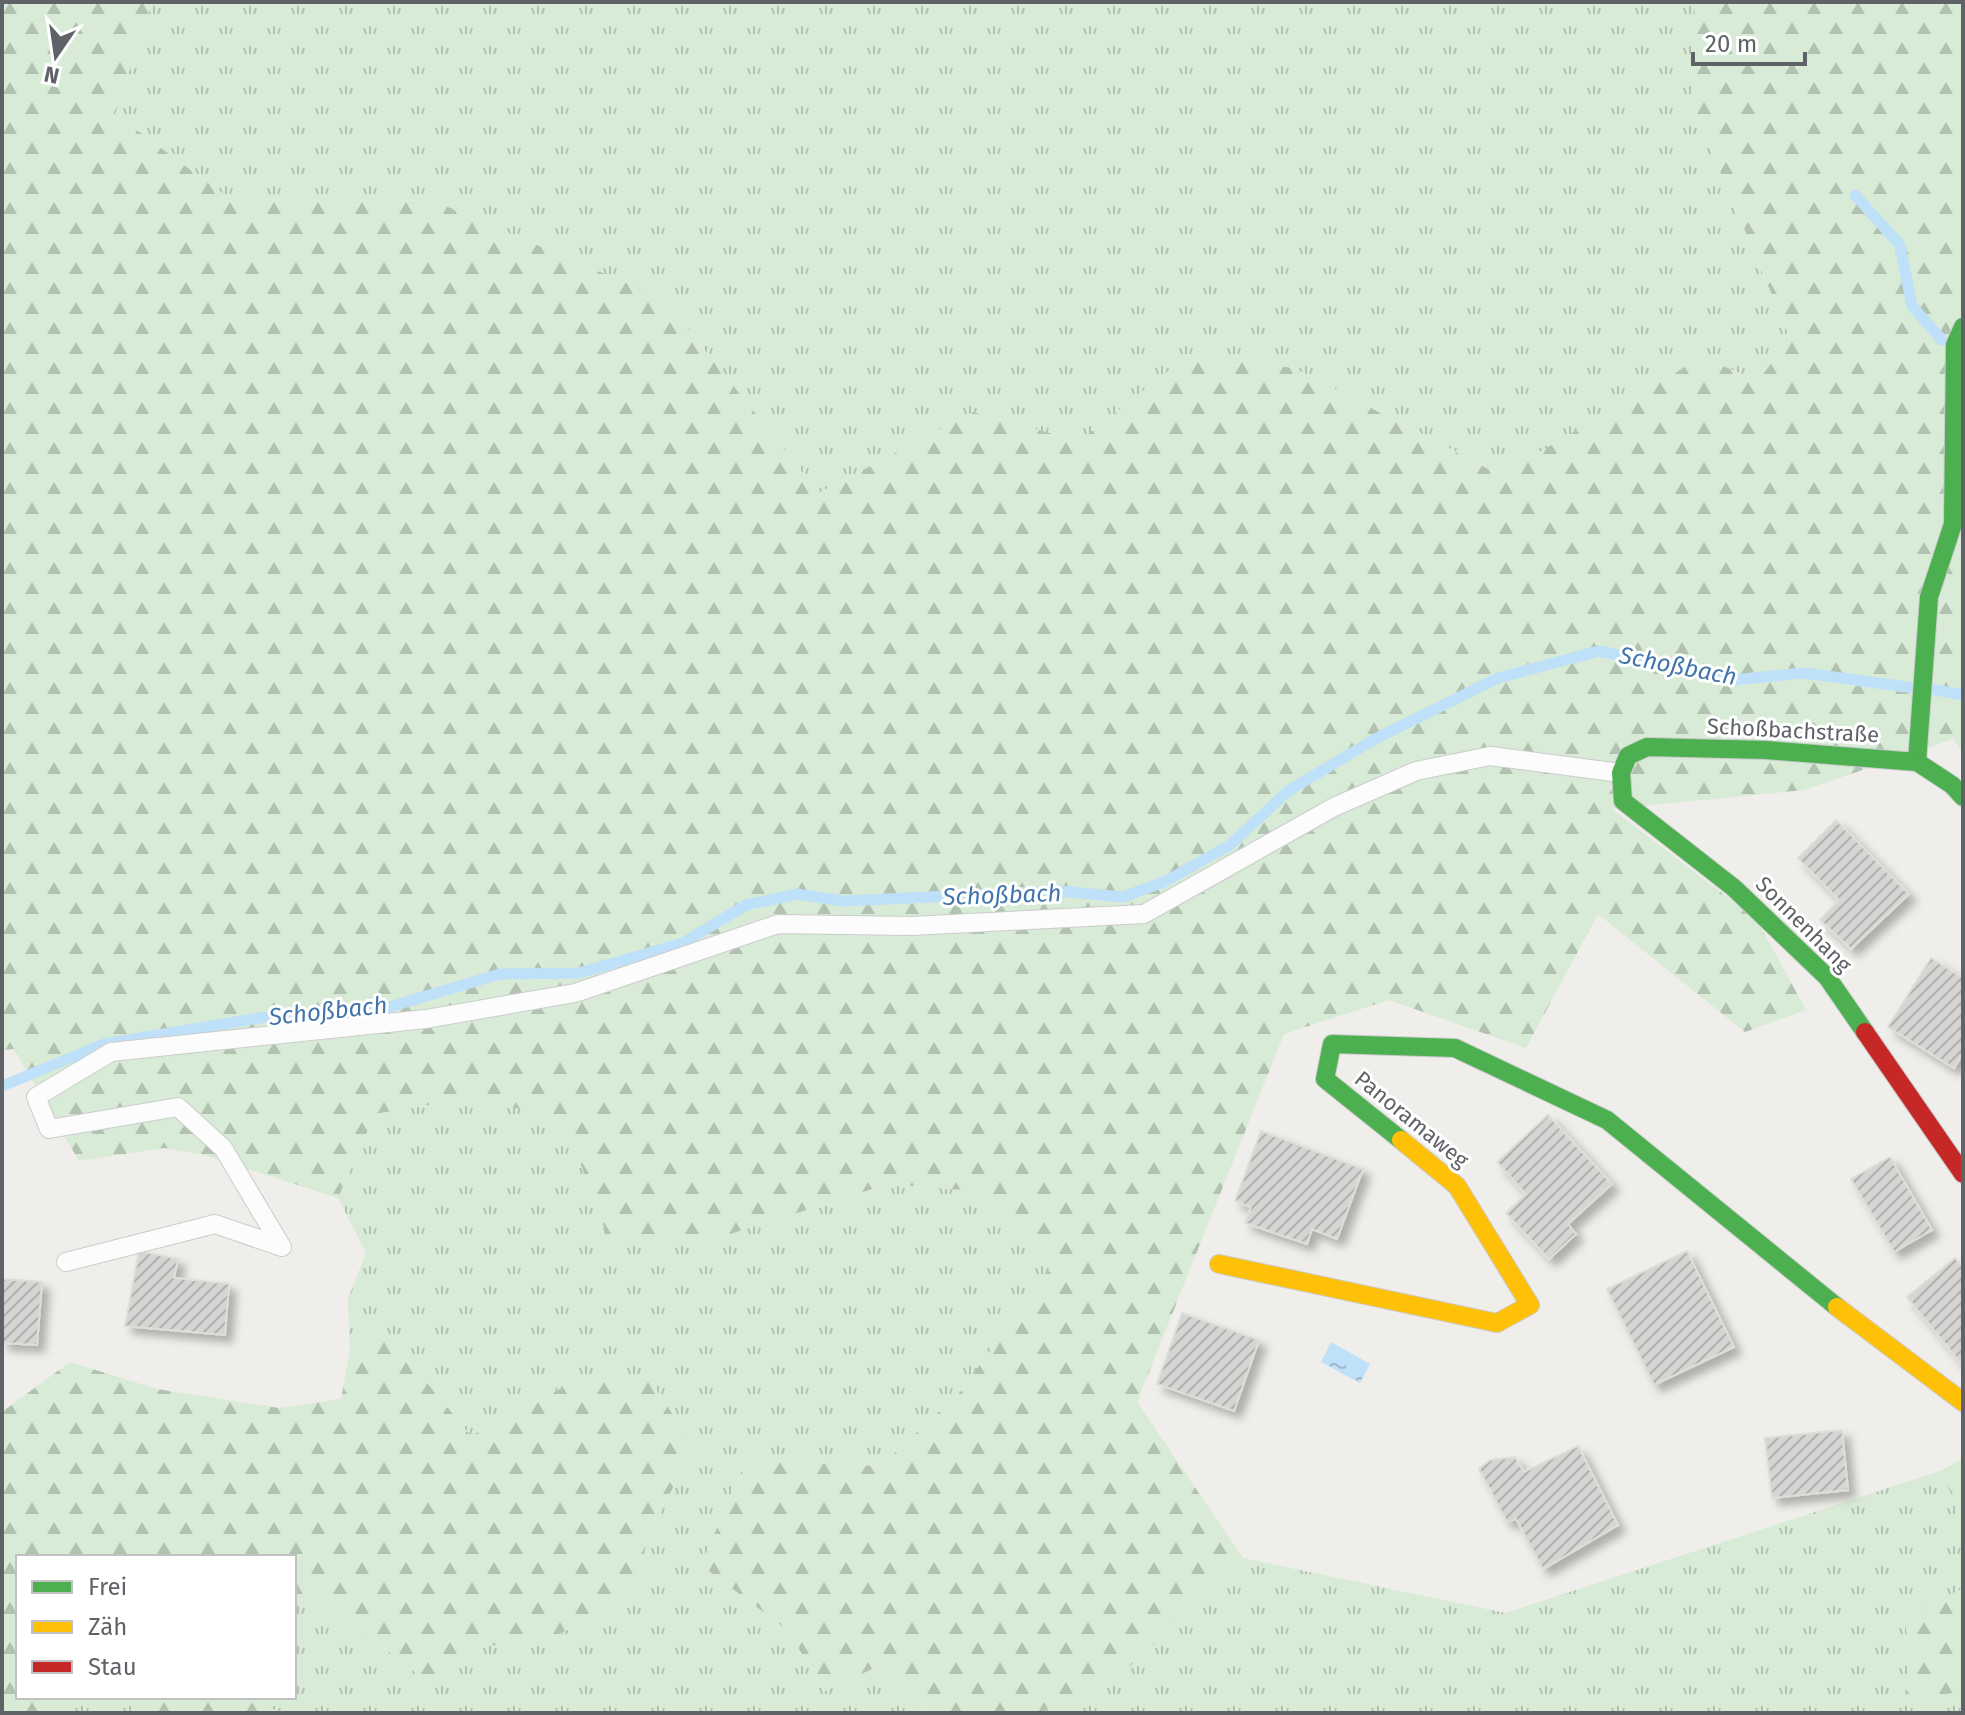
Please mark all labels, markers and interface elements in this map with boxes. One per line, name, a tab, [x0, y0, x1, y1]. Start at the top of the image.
north arrow	[16, 16, 96, 96]
scale bar	[1693, 16, 1805, 66]
text: 20 m	[1705, 30, 1757, 58]
text: N	[41, 60, 62, 90]
water label: Schoßbach	[1616, 641, 1739, 691]
street label: Schoßbachstraße	[1706, 713, 1880, 748]
street label: Sonnenhang	[1750, 871, 1858, 978]
water label: Schoßbach	[941, 879, 1062, 911]
water label: Schoßbach	[266, 991, 389, 1031]
street label: Panoramaweg	[1349, 1065, 1475, 1174]
legend	[16, 1555, 296, 1699]
text: Frei	[88, 1573, 127, 1601]
text: Zäh	[88, 1613, 127, 1641]
text: Stau	[88, 1653, 137, 1681]

